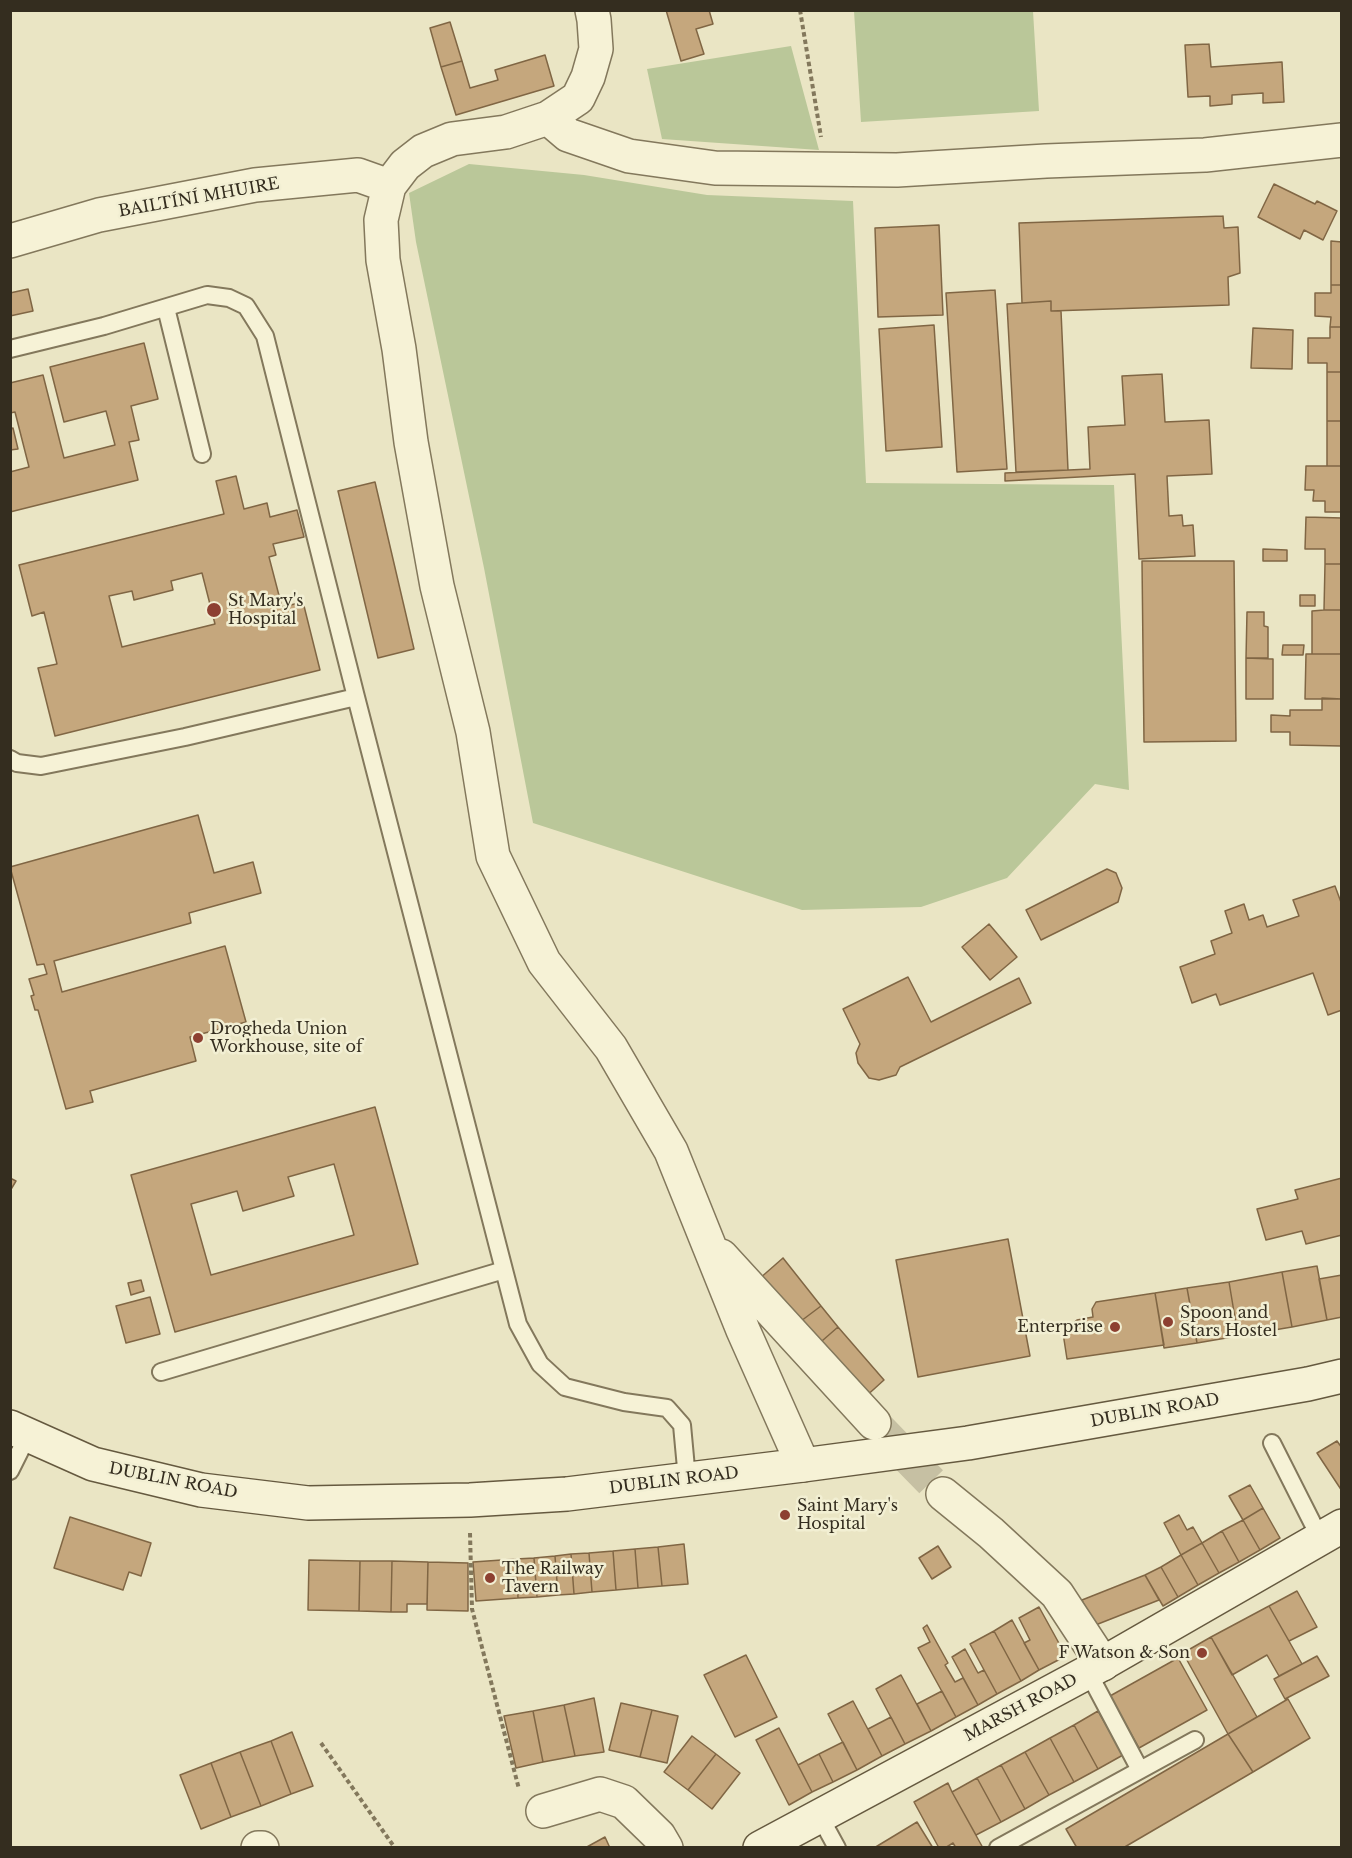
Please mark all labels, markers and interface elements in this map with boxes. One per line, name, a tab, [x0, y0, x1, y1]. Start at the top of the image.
street label: BAILTÍNÍ MHUIRE	[117, 174, 281, 222]
place label: St Mary's Hospital	[228, 591, 304, 629]
marker: St Mary's Hospital	[205, 601, 223, 619]
place label: Drogheda Union Workhouse, site of	[210, 1019, 363, 1057]
marker: Drogheda Union Workhouse, site of	[191, 1031, 205, 1045]
place label: Spoon and Stars Hostel	[1180, 1303, 1277, 1341]
marker: Spoon and Stars Hostel	[1161, 1315, 1175, 1329]
place label: Enterprise	[1017, 1317, 1103, 1337]
marker: Enterprise	[1108, 1320, 1122, 1334]
street label: DUBLIN ROAD	[1089, 1390, 1221, 1432]
street label: DUBLIN ROAD	[107, 1459, 239, 1503]
street label: DUBLIN ROAD	[608, 1464, 740, 1498]
place label: Saint Mary's Hospital	[797, 1496, 898, 1534]
marker: Saint Mary's Hospital	[778, 1508, 792, 1522]
place label: The Railway Tavern	[502, 1559, 604, 1597]
marker: The Railway Tavern	[483, 1571, 497, 1585]
place label: F Watson & Son	[1059, 1643, 1190, 1663]
marker: F Watson & Son	[1195, 1646, 1209, 1660]
street label: MARSH ROAD	[961, 1670, 1081, 1746]

